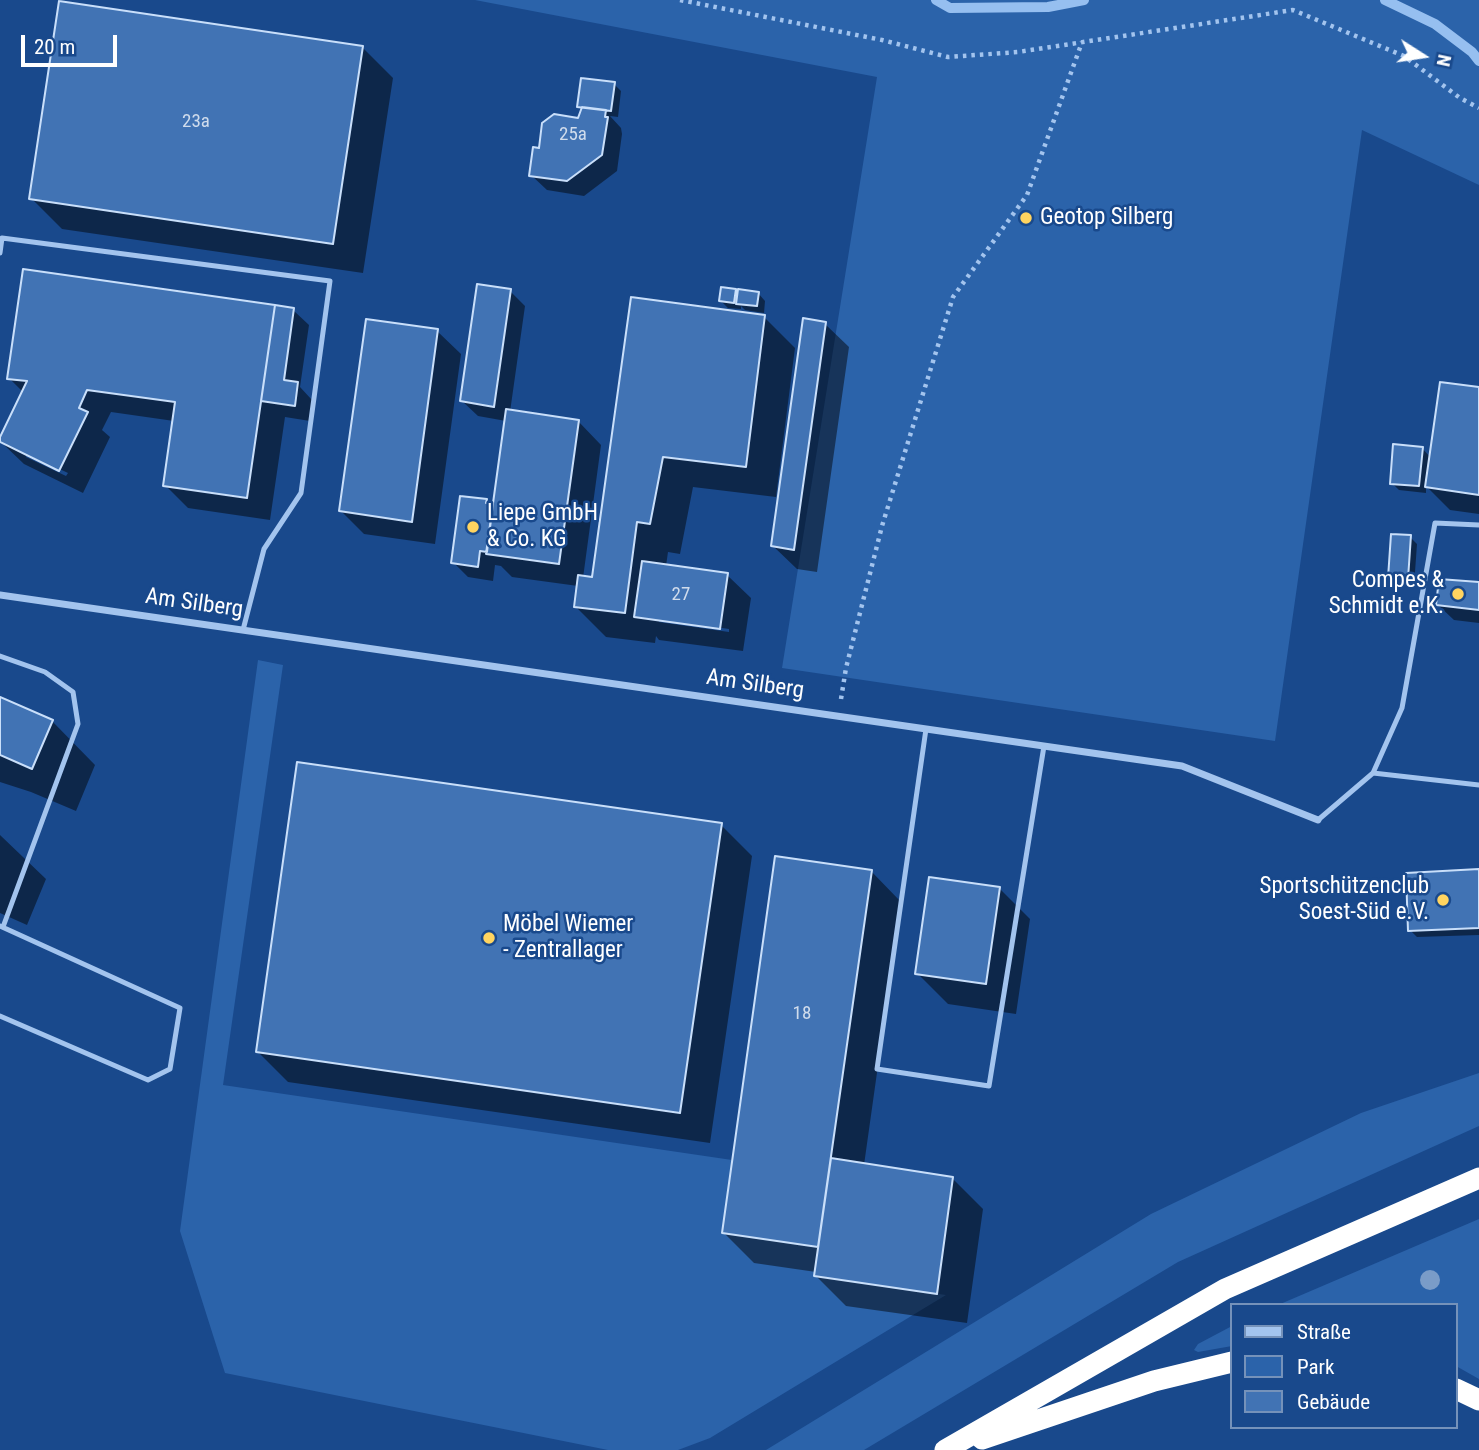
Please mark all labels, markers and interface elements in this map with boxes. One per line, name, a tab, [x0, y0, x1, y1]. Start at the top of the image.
scale bar	[24, 21, 121, 65]
north arrow	[1388, 21, 1458, 91]
text: 20 m	[34, 35, 75, 59]
text: N	[1432, 52, 1456, 69]
house number: 23a	[182, 111, 210, 133]
house number: 25a	[559, 124, 587, 146]
place label: Geotop Silberg	[1040, 204, 1173, 232]
marker: Geotop Silberg	[1018, 210, 1034, 226]
place label: Liepe GmbH & Co. KG	[487, 500, 598, 554]
marker: Liepe GmbH & Co. KG	[465, 519, 481, 535]
place label: Compes & Schmidt e.K.	[1329, 567, 1444, 621]
street label: Am Silberg	[143, 583, 245, 625]
house number: 27	[672, 584, 690, 606]
marker: Compes & Schmidt e.K.	[1450, 586, 1466, 602]
street label: Am Silberg	[704, 664, 806, 706]
place label: Sportschützenclub Soest-Süd e.V.	[1259, 873, 1429, 927]
marker: Sportschützenclub Soest-Süd e.V.	[1435, 892, 1451, 908]
place label: Möbel Wiemer - Zentrallager	[503, 911, 633, 965]
marker: Möbel Wiemer - Zentrallager	[481, 930, 497, 946]
house number: 18	[793, 1003, 811, 1025]
legend	[1230, 1303, 1458, 1429]
text: Straße	[1297, 1320, 1351, 1344]
text: Park	[1297, 1355, 1334, 1379]
text: Gebäude	[1297, 1390, 1370, 1414]

